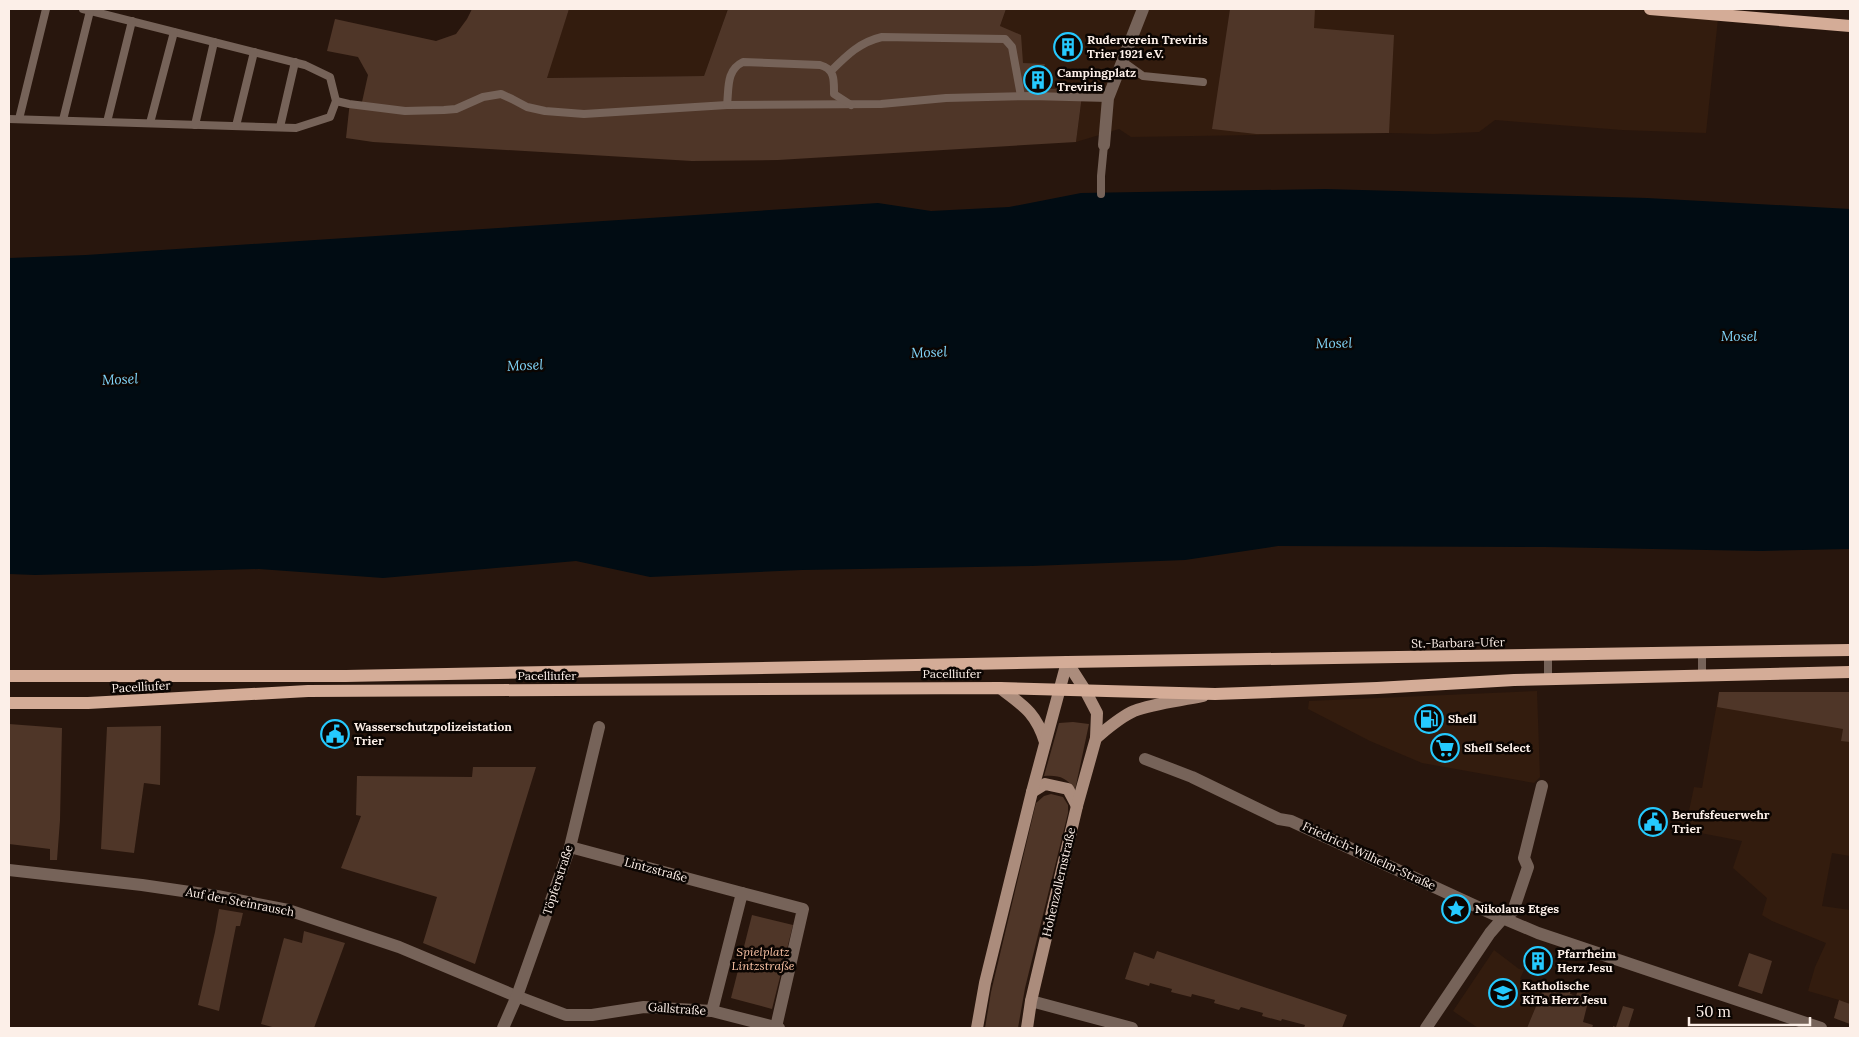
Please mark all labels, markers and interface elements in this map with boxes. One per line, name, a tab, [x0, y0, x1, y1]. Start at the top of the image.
building icon: Ruderverein Treviris Trier 1921 e.V.	[1053, 32, 1083, 62]
place label: Ruderverein Treviris Trier 1921 e.V.	[1087, 32, 1208, 61]
building icon: Campingplatz Treviris	[1023, 65, 1053, 95]
place label: Campingplatz Treviris	[1057, 65, 1136, 94]
water label: Mosel	[1721, 327, 1757, 345]
water label: Mosel	[1316, 334, 1352, 352]
water label: Mosel	[910, 342, 948, 362]
water label: Mosel	[506, 355, 544, 375]
water label: Mosel	[101, 369, 139, 389]
street label: St.-Barbara-Ufer	[1411, 634, 1506, 651]
street label: Pacelliufer	[923, 666, 982, 681]
street label: Pacelliufer	[518, 668, 577, 683]
street label: Pacelliufer	[111, 677, 172, 696]
fuel station icon: Shell	[1414, 704, 1444, 734]
place label: Shell	[1448, 711, 1477, 726]
public building icon: Wasserschutzpolizeistation Trier	[320, 719, 350, 749]
place label: Wasserschutzpolizeistation Trier	[354, 719, 512, 748]
supermarket icon: Shell Select	[1430, 733, 1460, 763]
place label: Shell Select	[1464, 740, 1532, 755]
public building icon: Berufsfeuerwehr Trier	[1638, 807, 1668, 837]
place label: Berufsfeuerwehr Trier	[1672, 807, 1770, 836]
street label: Friedrich-Wilhelm-Straße	[1300, 818, 1439, 893]
street label: Hohenzollernstraße	[1039, 825, 1079, 938]
street label: Töpferstraße	[539, 842, 576, 917]
street label: Lintzstraße	[623, 854, 690, 885]
street label: Auf der Steinrausch	[184, 883, 296, 919]
place icon: Nikolaus Etges	[1441, 894, 1471, 924]
place label: Nikolaus Etges	[1475, 901, 1559, 916]
park label: Spielplatz Lintzstraße	[732, 944, 795, 973]
building icon: Pfarrheim Herz Jesu	[1523, 946, 1553, 976]
place label: Pfarrheim Herz Jesu	[1557, 946, 1616, 975]
school or university icon: Katholische KiTa Herz Jesu	[1488, 978, 1518, 1008]
place label: Katholische KiTa Herz Jesu	[1522, 978, 1607, 1007]
scale bar	[1689, 994, 1810, 1026]
street label: Gallstraße	[648, 999, 707, 1018]
text: 50 m	[1696, 1002, 1731, 1021]

